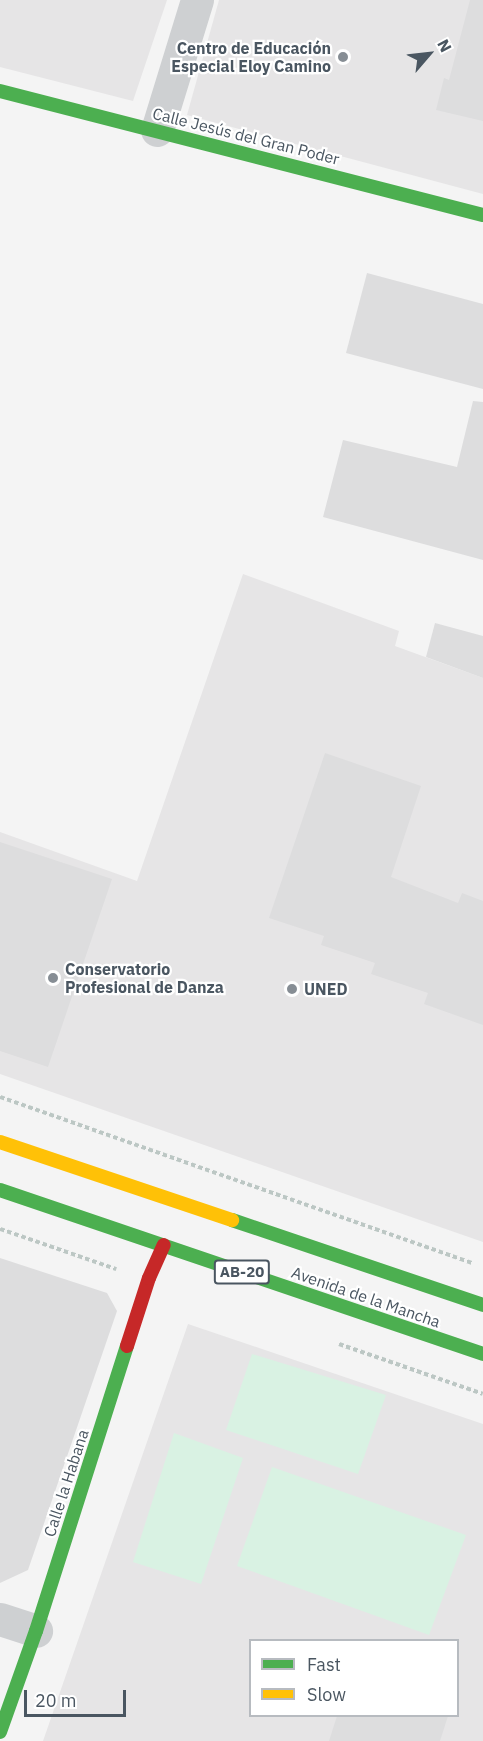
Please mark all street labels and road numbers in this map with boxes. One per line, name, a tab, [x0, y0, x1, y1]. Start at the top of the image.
street label: Calle Jesús del Gran Poder	[151, 103, 341, 169]
road number: AB-20	[214, 1260, 270, 1284]
street label: Avenida de la Mancha	[289, 1263, 443, 1331]
street label: Calle la Habana	[40, 1427, 92, 1539]

